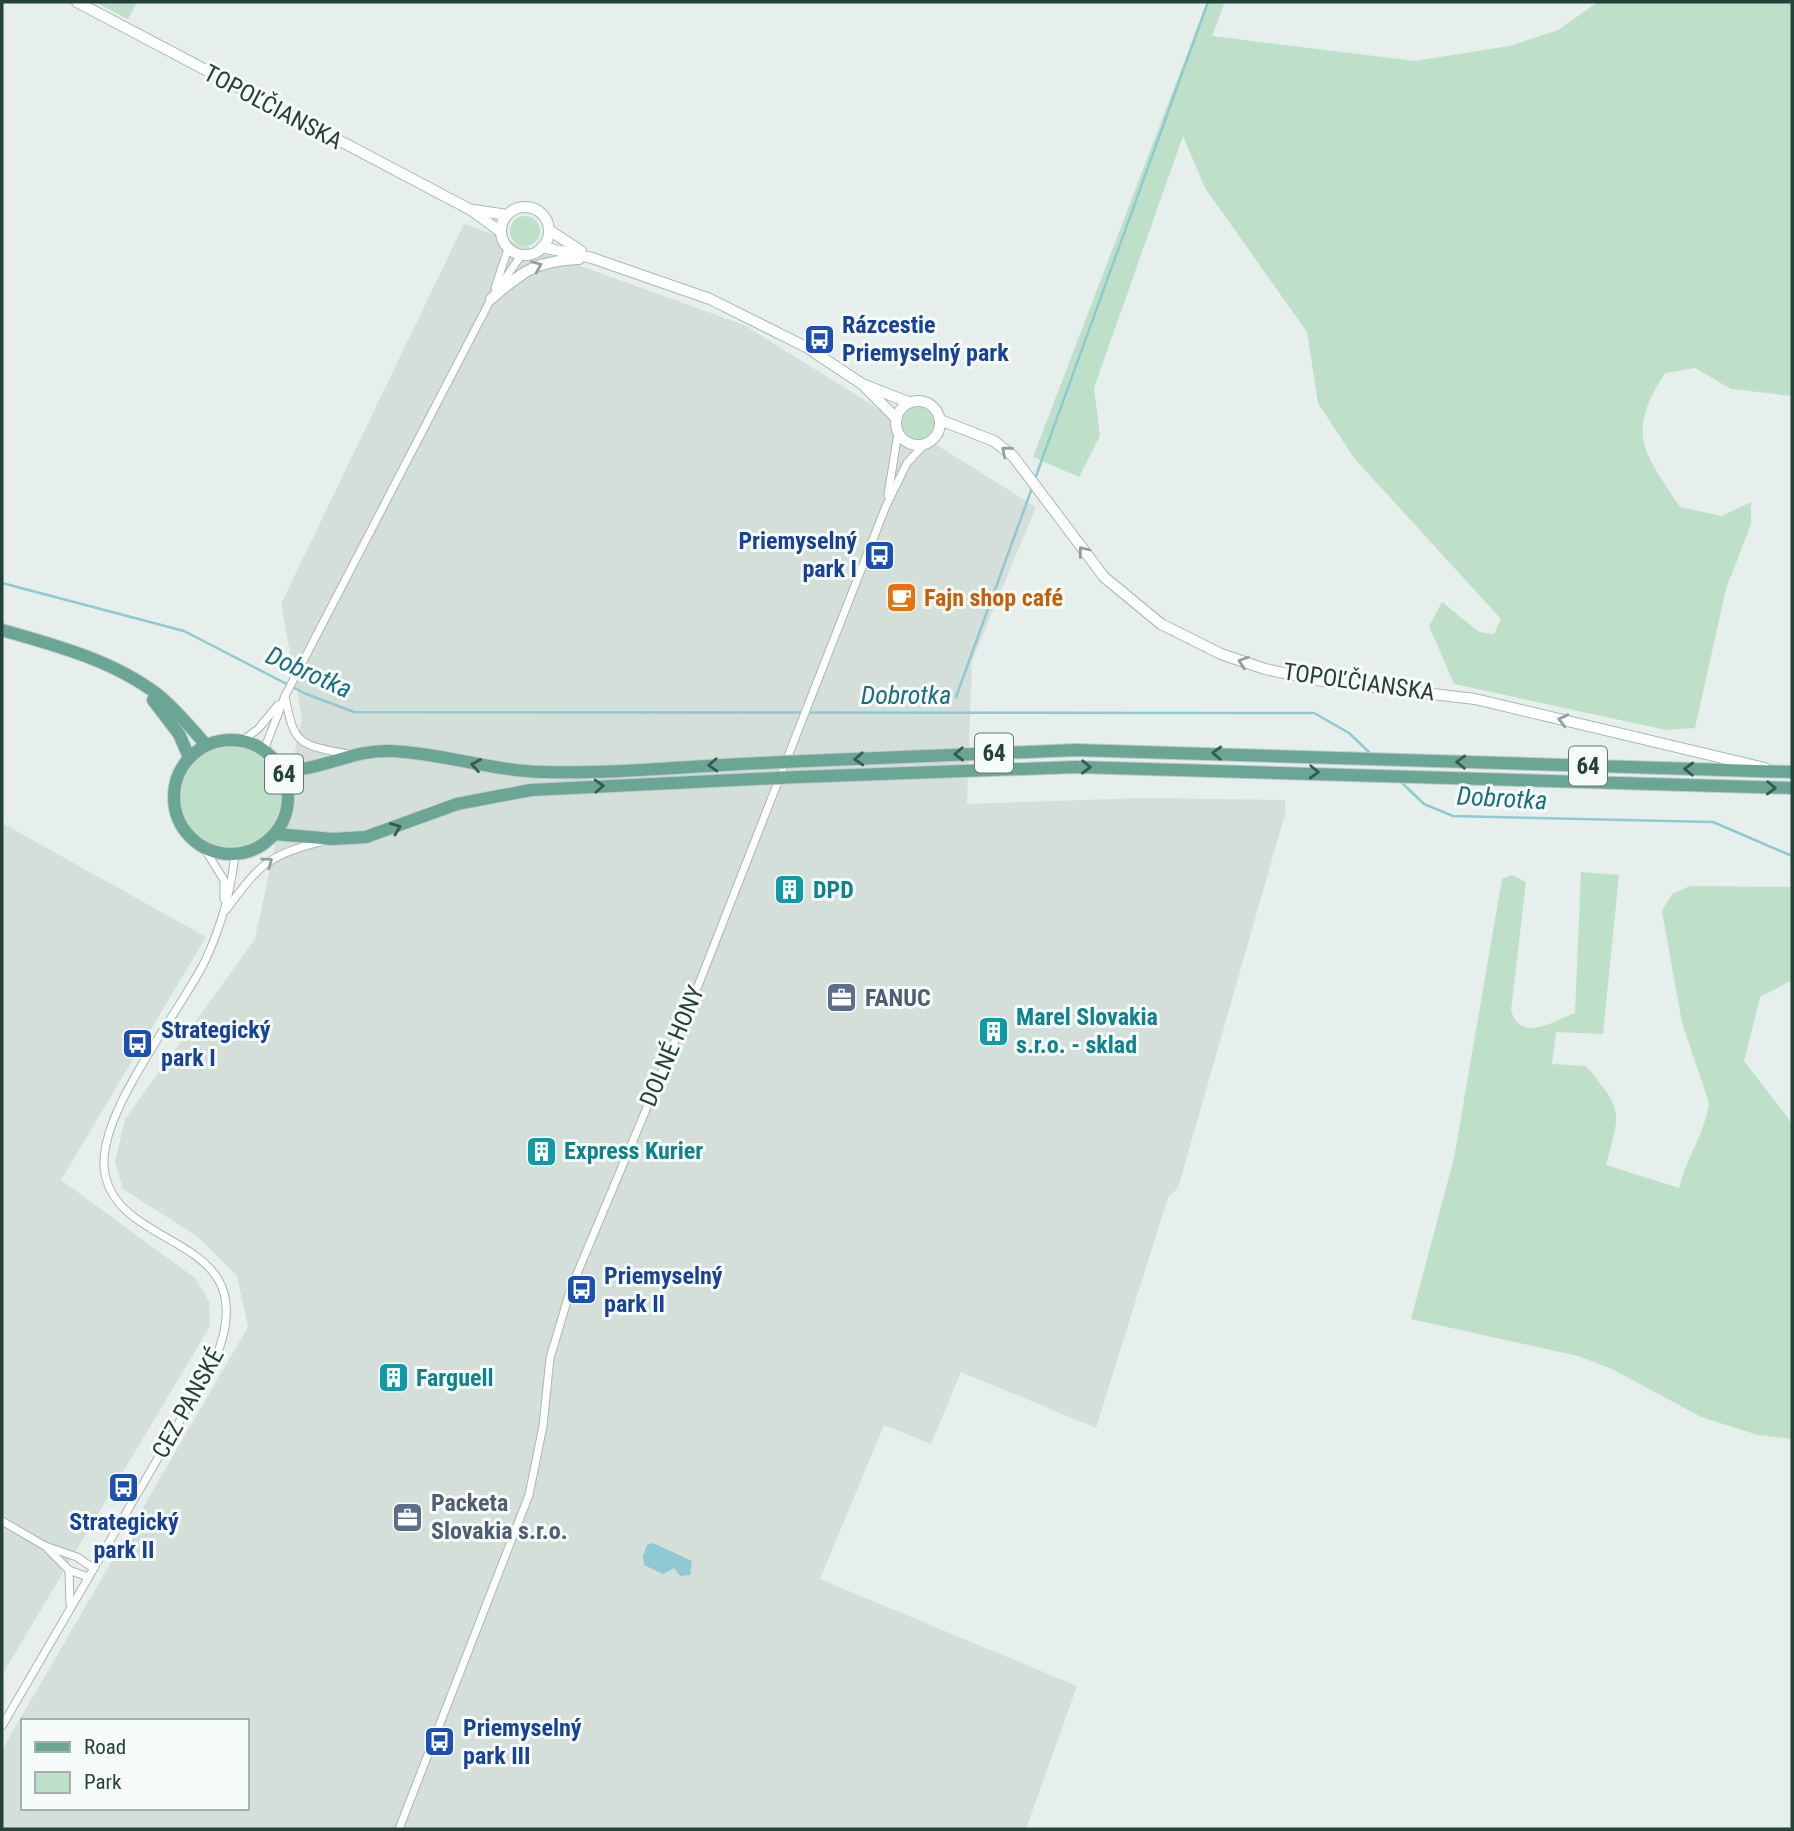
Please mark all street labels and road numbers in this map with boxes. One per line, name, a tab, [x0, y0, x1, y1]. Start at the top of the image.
street label: TOPOĽČIANSKA	[199, 58, 348, 155]
street label: TOPOĽČIANSKA	[1281, 657, 1437, 707]
road number: 64	[975, 734, 1013, 772]
road number: 64	[1569, 746, 1607, 786]
road number: 64	[265, 754, 303, 794]
street label: DOLNÉ HONY	[634, 981, 710, 1111]
street label: CEZ PANSKÉ	[146, 1343, 230, 1463]

